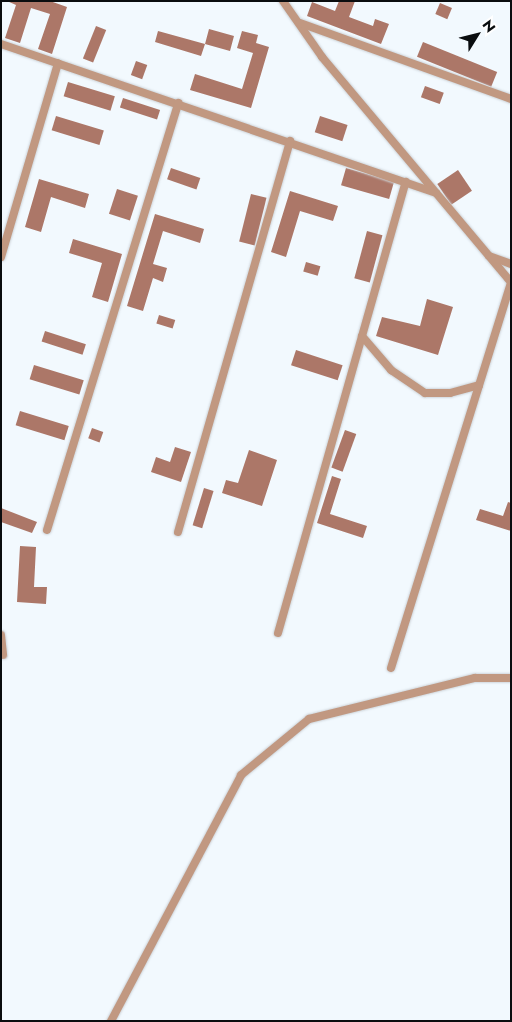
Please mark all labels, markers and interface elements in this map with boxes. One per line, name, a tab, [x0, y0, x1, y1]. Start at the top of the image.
north arrow	[452, 10, 502, 60]
text: N	[478, 16, 500, 37]

